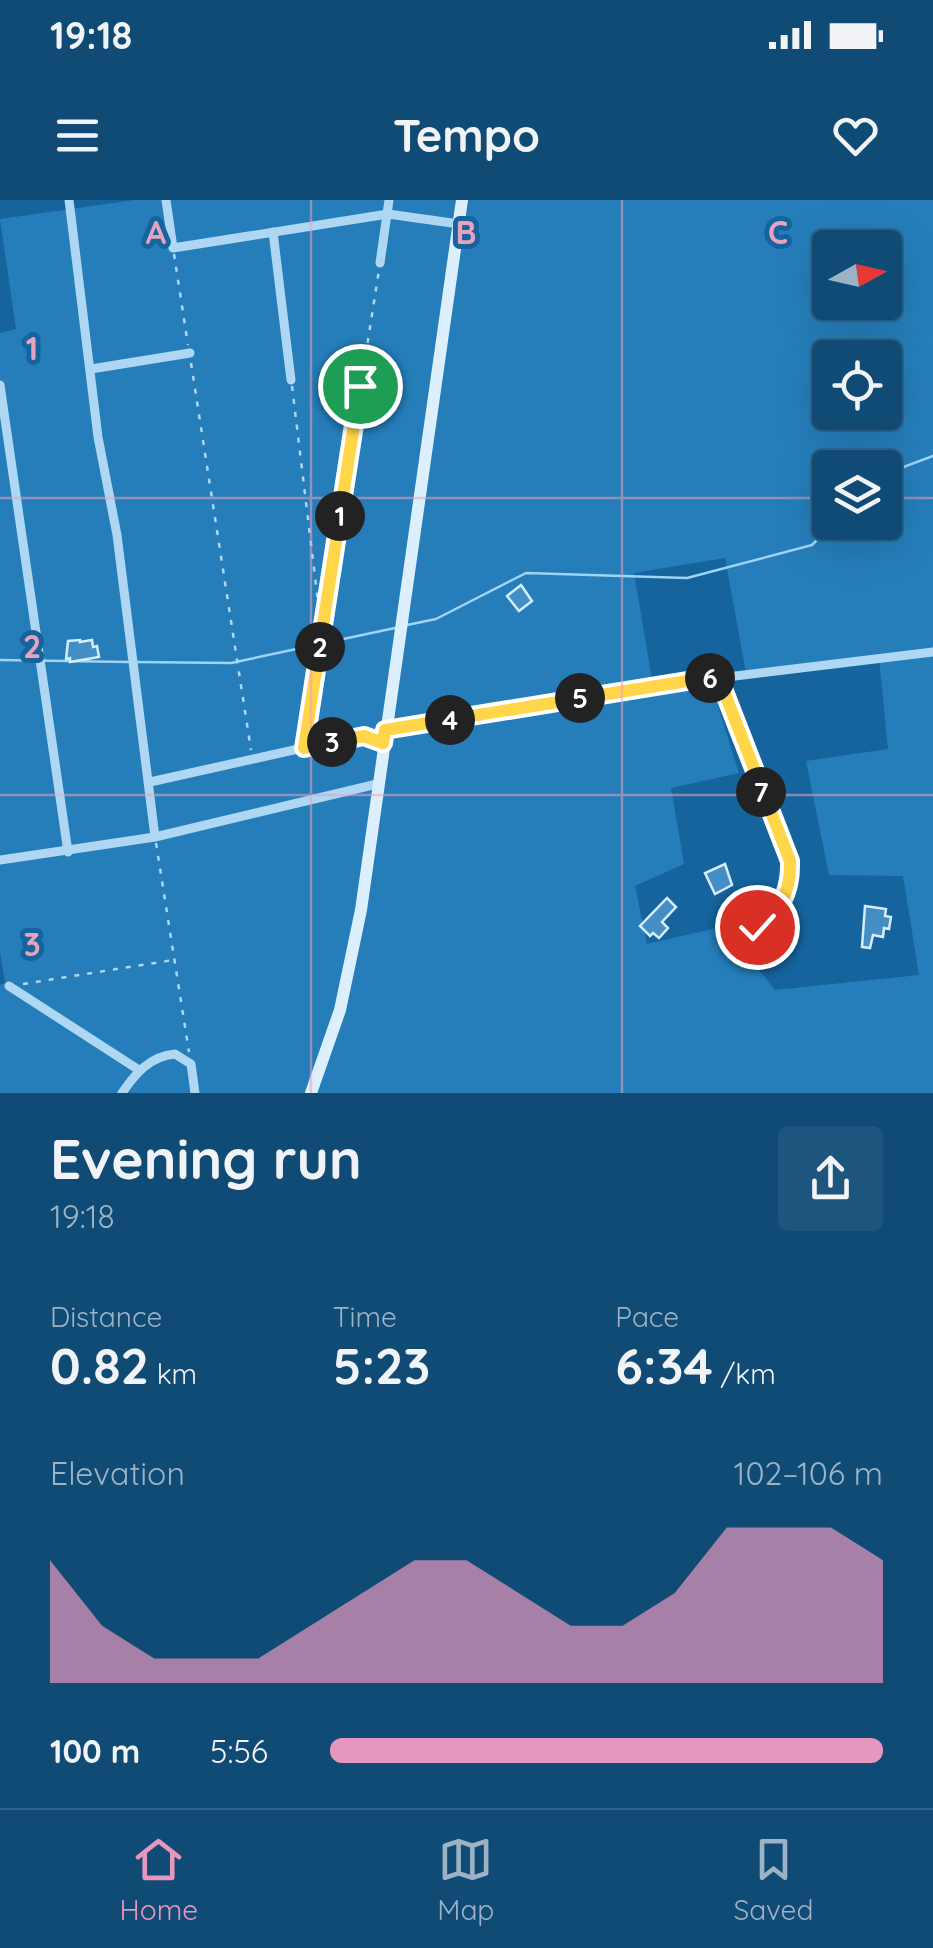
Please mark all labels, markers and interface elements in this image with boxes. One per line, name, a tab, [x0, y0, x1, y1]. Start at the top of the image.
text: 19:18	[50, 11, 132, 59]
text: Tempo	[393, 107, 540, 163]
icon: menu	[50, 108, 105, 163]
icon: heart	[828, 108, 883, 163]
text: A	[146, 212, 167, 252]
text: B	[456, 212, 476, 252]
text: C	[768, 212, 788, 252]
north arrow	[812, 230, 902, 320]
map controls	[812, 230, 902, 540]
text: 1	[26, 328, 38, 368]
button: locate	[812, 340, 902, 430]
pin	[318, 344, 403, 429]
icon: arrive	[333, 359, 388, 414]
button: layers	[812, 450, 902, 540]
pin: 1	[315, 491, 365, 541]
text: 1	[335, 498, 345, 533]
pin: 2	[295, 622, 345, 672]
text: 2	[23, 626, 41, 666]
text: 2	[312, 629, 328, 664]
pin: 6	[685, 653, 735, 703]
text: 6	[702, 660, 718, 695]
pin: 5	[555, 673, 605, 723]
text: 5	[572, 680, 588, 715]
pin: 4	[425, 695, 475, 745]
text: 4	[442, 702, 458, 737]
pin: 3	[307, 717, 357, 767]
text: 3	[324, 724, 340, 759]
pin: 7	[736, 767, 786, 817]
text: 7	[753, 774, 769, 809]
pin	[715, 885, 800, 970]
icon: check	[730, 900, 785, 955]
text: 3	[23, 924, 41, 964]
text: Evening run	[50, 1124, 362, 1193]
button: share	[778, 1126, 883, 1231]
text: 19:18	[50, 1196, 115, 1236]
text: Distance	[50, 1299, 162, 1334]
text: Time	[333, 1299, 397, 1334]
text: Pace	[615, 1299, 679, 1334]
text: 0.82	[50, 1334, 149, 1397]
text: 5:23	[333, 1334, 430, 1397]
text: 6:34	[615, 1334, 713, 1397]
text: km	[149, 1356, 197, 1391]
text: /km	[713, 1356, 776, 1391]
text: Elevation	[50, 1453, 185, 1493]
text: 102–106 m	[734, 1453, 883, 1493]
text: 100 m	[50, 1731, 140, 1771]
text: 5:56	[210, 1731, 268, 1771]
tab: Home	[120, 1832, 198, 1927]
tab: Map	[437, 1832, 494, 1927]
tab: Saved	[734, 1832, 813, 1927]

